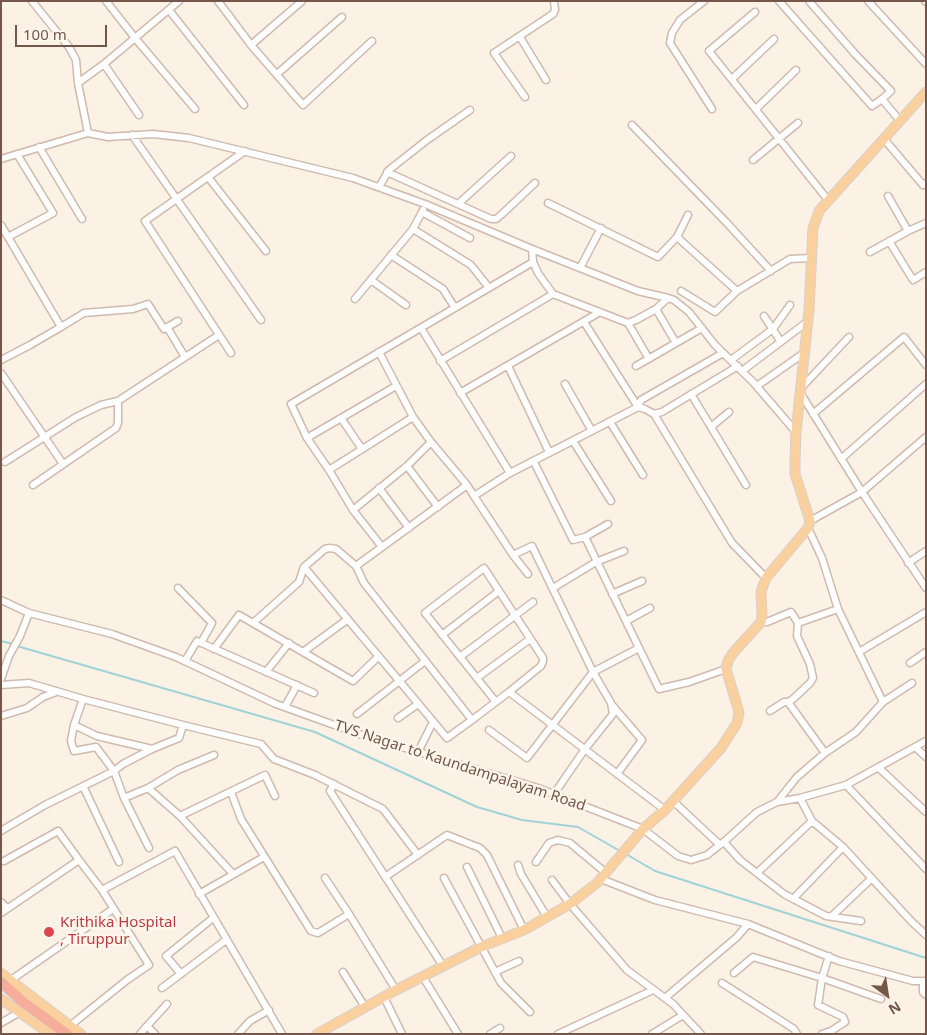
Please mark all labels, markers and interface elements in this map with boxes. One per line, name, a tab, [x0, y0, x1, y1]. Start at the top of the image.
scale bar	[18, 15, 110, 47]
text: 100 m	[23, 24, 67, 44]
street label: TVS Nagar to Kaundampalayam Road	[332, 717, 588, 815]
place label: Krithika Hospital , Tiruppur	[60, 914, 176, 949]
marker: Krithika Hospital , Tiruppur	[42, 925, 56, 939]
north arrow	[862, 970, 912, 1020]
text: N	[885, 997, 905, 1019]

